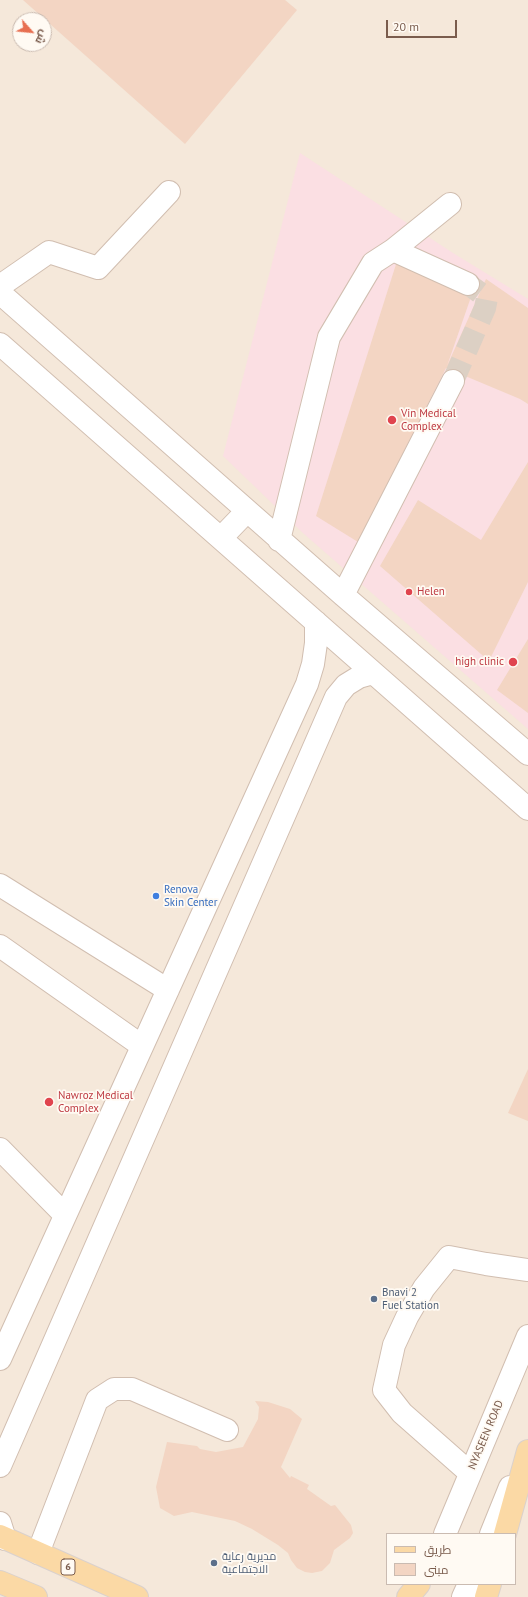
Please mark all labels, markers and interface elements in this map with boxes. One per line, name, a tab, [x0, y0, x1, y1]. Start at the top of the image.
north arrow	[12, 12, 52, 52]
scale bar	[388, 12, 459, 38]
text: 20 m	[393, 19, 419, 34]
text: ش	[32, 28, 51, 46]
place label: Vin Medical Complex	[401, 407, 456, 433]
marker: Vin Medical Complex	[386, 414, 398, 426]
place label: Helen	[417, 585, 445, 599]
marker: Helen	[404, 587, 414, 597]
place label: high clinic	[455, 655, 504, 669]
marker: high clinic	[507, 656, 519, 668]
place label: Renova Skin Center	[164, 883, 217, 909]
marker: Renova Skin Center	[151, 891, 161, 901]
place label: Nawroz Medical Complex	[58, 1089, 133, 1115]
marker: Nawroz Medical Complex	[43, 1096, 55, 1108]
place label: Bnavi 2 Fuel Station	[382, 1286, 439, 1312]
marker: Bnavi 2 Fuel Station	[369, 1294, 379, 1304]
street label: NYASEEN ROAD	[465, 1398, 507, 1472]
legend	[386, 1533, 516, 1585]
text: طريق	[424, 1542, 451, 1557]
place label: مديرية رعاية الاجتماعية	[222, 1550, 276, 1576]
marker: مديرية رعاية الاجتماعية	[209, 1558, 219, 1568]
road number: 6	[61, 1559, 75, 1575]
text: مبنى	[424, 1562, 449, 1577]

